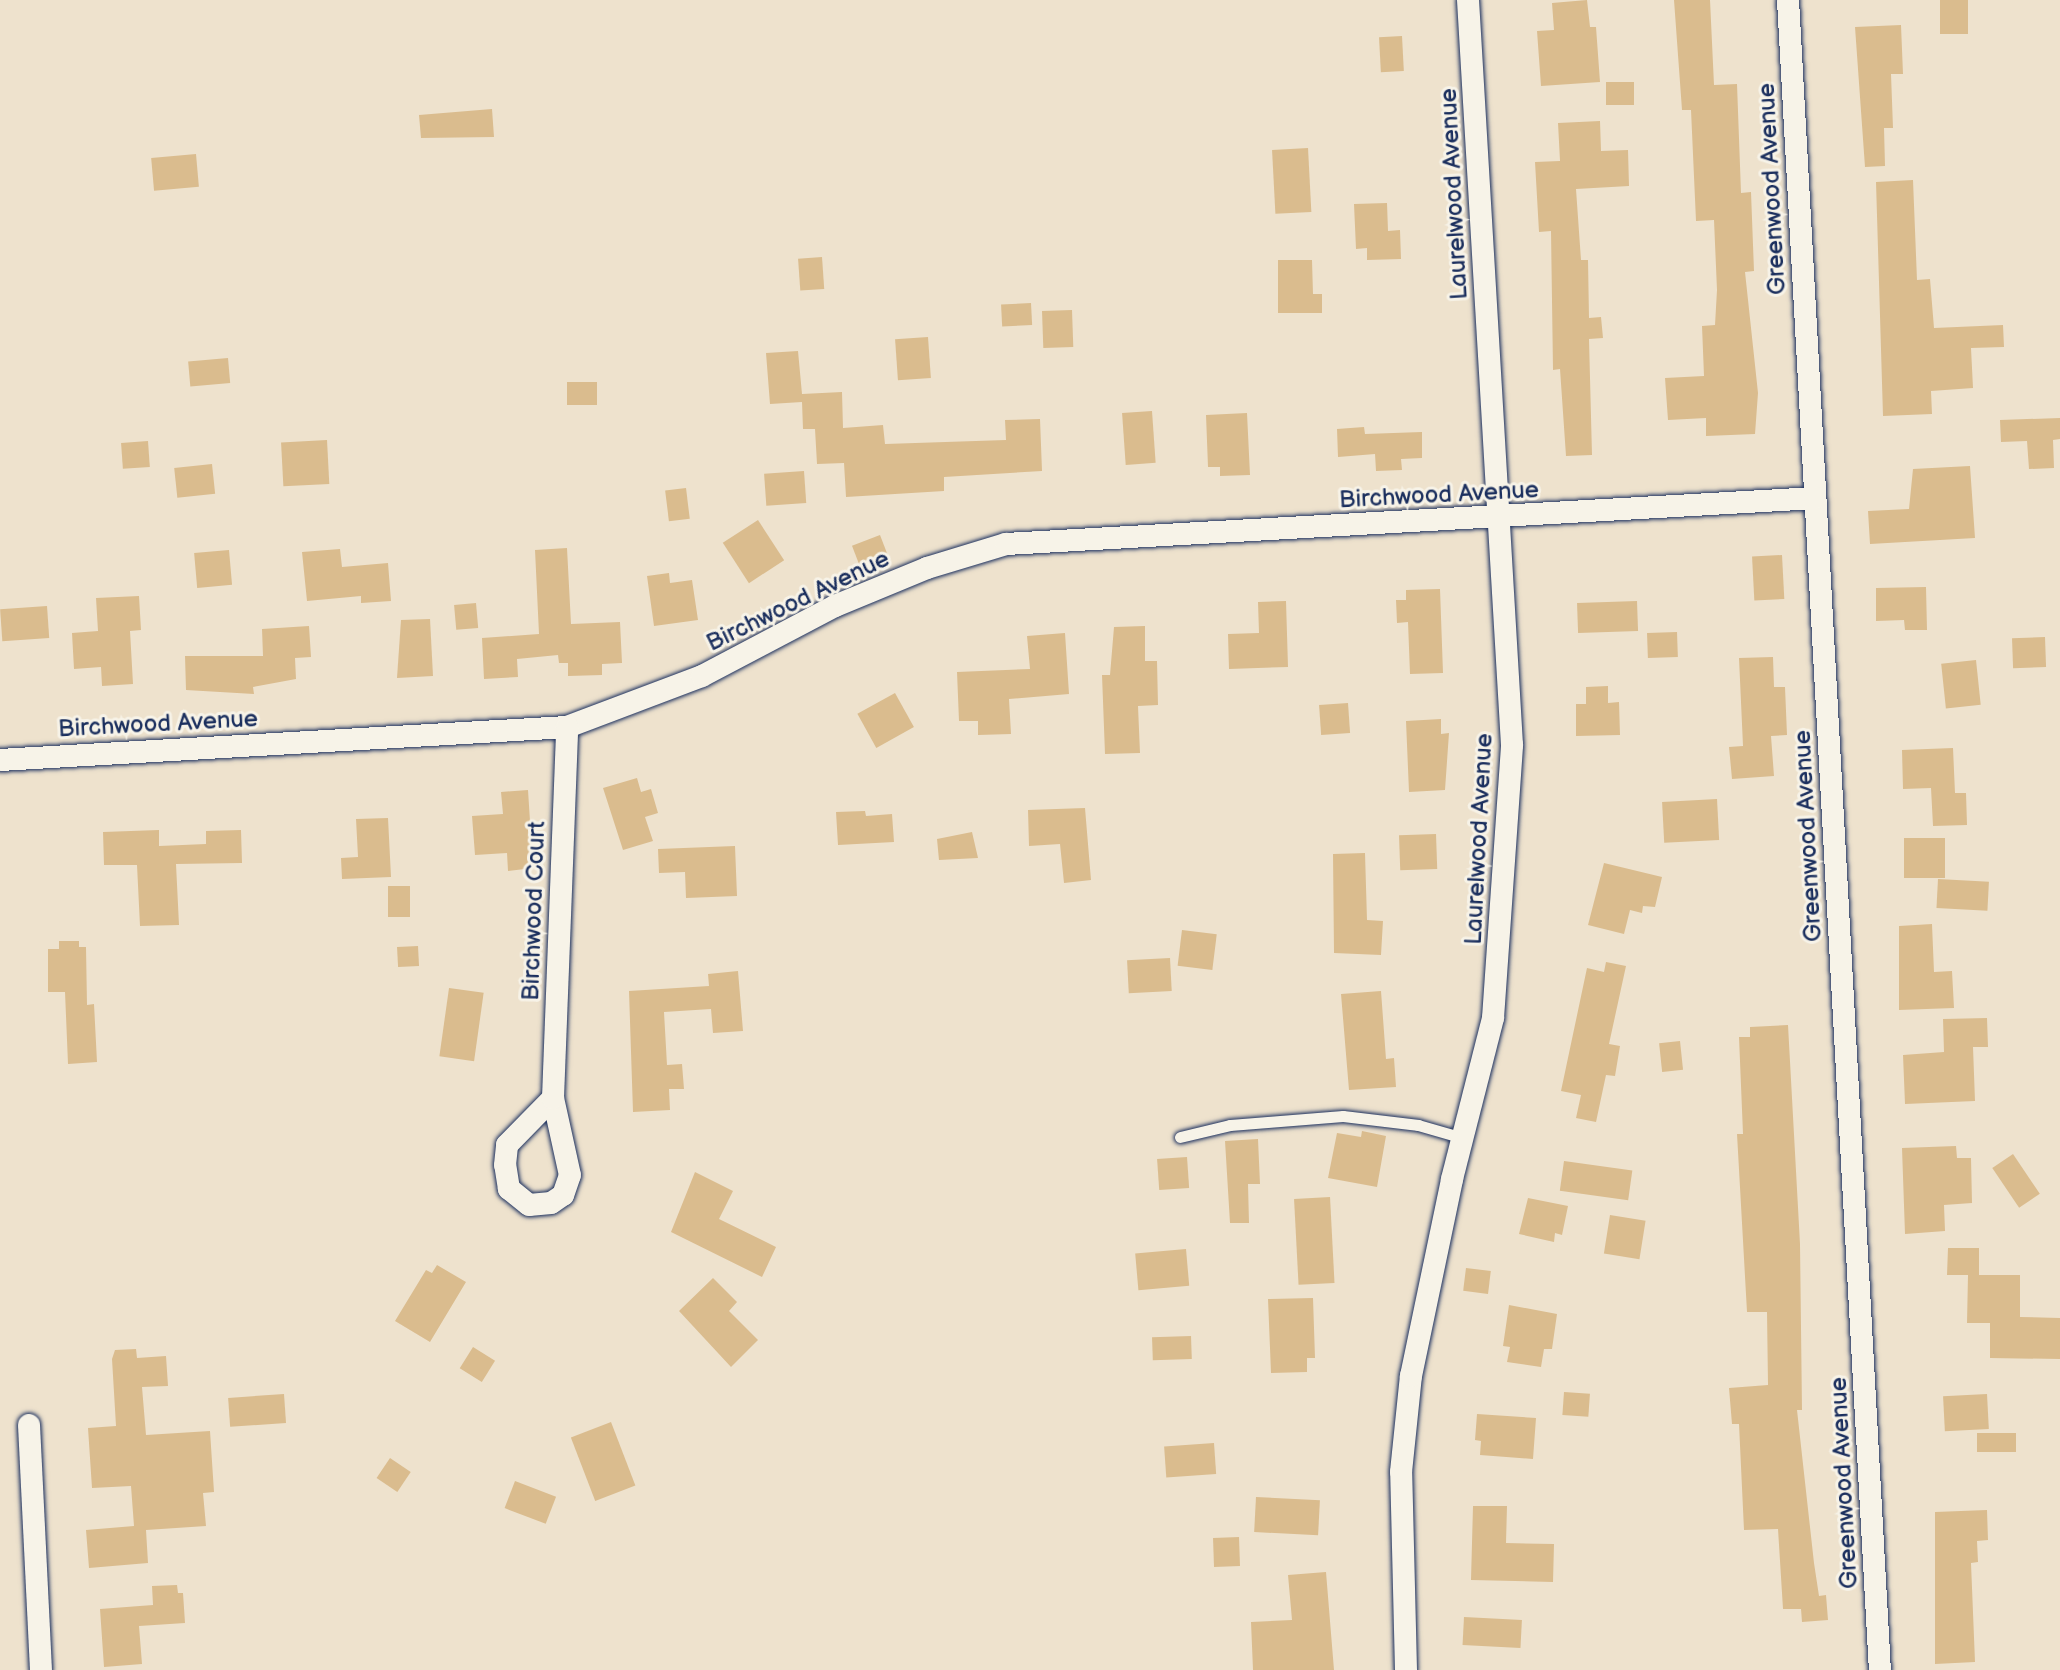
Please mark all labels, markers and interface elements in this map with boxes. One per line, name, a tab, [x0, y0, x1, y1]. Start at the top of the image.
street label: Greenwood Avenue	[1752, 82, 1792, 296]
street label: Laurelwood Avenue	[1434, 88, 1474, 300]
street label: Birchwood Avenue	[1338, 475, 1540, 515]
street label: Birchwood Avenue	[702, 544, 894, 658]
street label: Birchwood Avenue	[57, 704, 259, 744]
street label: Greenwood Avenue	[1788, 729, 1828, 943]
street label: Laurelwood Avenue	[1459, 733, 1499, 945]
street label: Birchwood Court	[516, 821, 552, 1001]
street label: Greenwood Avenue	[1824, 1376, 1864, 1590]

